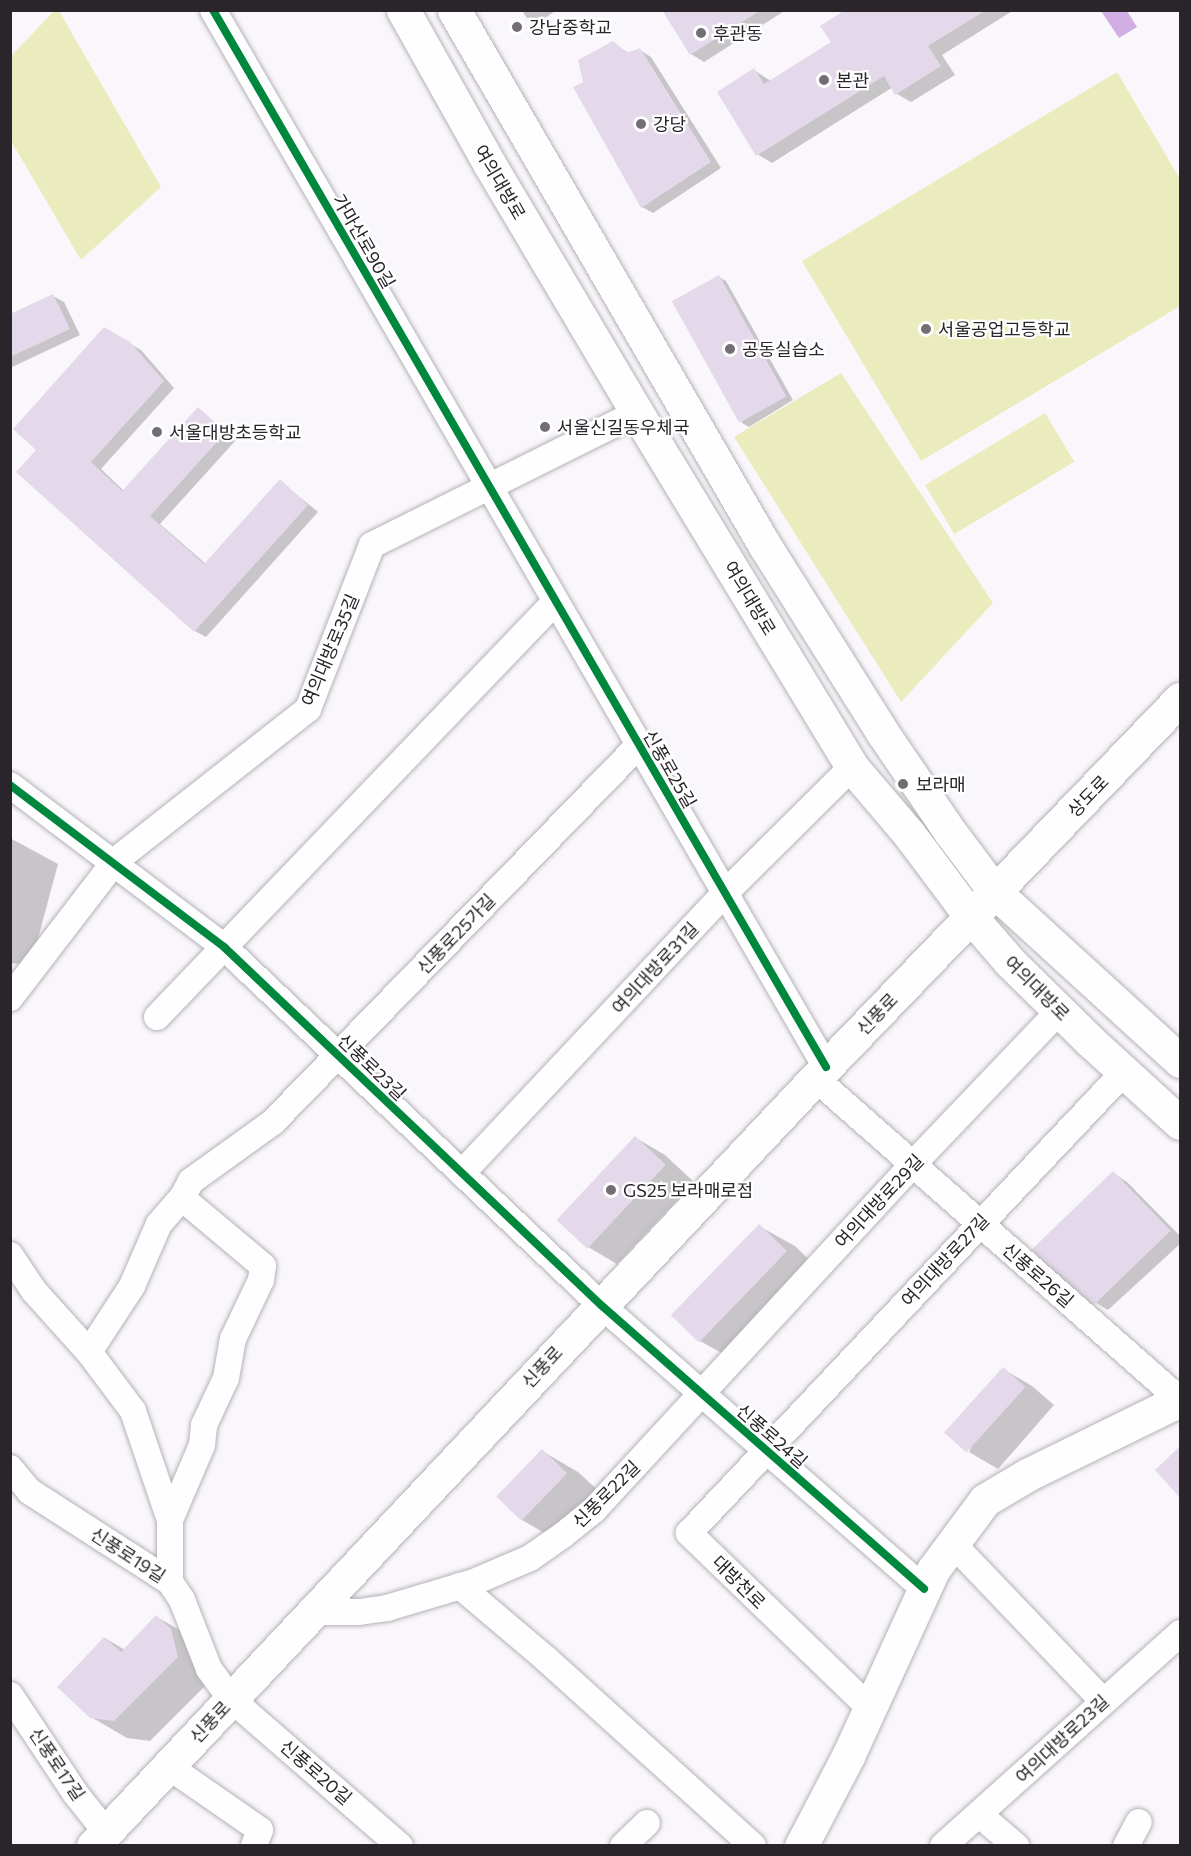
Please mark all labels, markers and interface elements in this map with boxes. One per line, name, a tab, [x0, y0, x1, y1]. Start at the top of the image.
place label: 강남중학교	[529, 16, 612, 38]
marker: 강남중학교	[510, 20, 524, 34]
place label: 후관동	[713, 22, 763, 44]
marker: 후관동	[694, 26, 708, 40]
place label: 본관	[836, 69, 869, 91]
marker: 본관	[817, 73, 831, 87]
place label: 강당	[653, 113, 686, 135]
marker: 강당	[634, 117, 648, 131]
street label: 여의대방로	[470, 141, 530, 223]
street label: 가마산로90길	[328, 190, 400, 292]
place label: 서울공업고등학교	[938, 318, 1070, 340]
marker: 서울공업고등학교	[919, 322, 933, 336]
place label: 공동실습소	[742, 338, 825, 360]
marker: 공동실습소	[723, 342, 737, 356]
place label: 서울신길동우체국	[557, 416, 689, 438]
marker: 서울신길동우체국	[538, 420, 552, 434]
place label: 서울대방초등학교	[169, 421, 301, 443]
marker: 서울대방초등학교	[150, 425, 164, 439]
street label: 여의대방로	[719, 557, 781, 639]
street label: 여의대방로35길	[297, 591, 363, 709]
street label: 신풍로25길	[639, 726, 701, 812]
street label: 상도로	[1063, 771, 1113, 821]
place label: 보라매	[916, 773, 966, 795]
marker: 보라매	[894, 775, 912, 793]
street label: 신풍로25가길	[412, 889, 500, 979]
street label: 여의대방로31길	[607, 918, 703, 1018]
street label: 여의대방로	[1000, 951, 1074, 1025]
street label: 신풍로	[852, 989, 902, 1039]
street label: 신풍로23길	[333, 1029, 411, 1105]
street label: 여의대방로29길	[830, 1150, 928, 1252]
place label: GS25 보라매로점	[623, 1179, 753, 1201]
marker: GS25 보라매로점	[604, 1183, 618, 1197]
street label: 여의대방로27길	[897, 1209, 993, 1311]
street label: 신풍로26길	[998, 1238, 1078, 1312]
street label: 신풍로	[517, 1341, 567, 1393]
street label: 신풍로24길	[732, 1399, 812, 1473]
street label: 신풍로22길	[568, 1456, 644, 1532]
street label: 신풍로19길	[87, 1523, 169, 1587]
street label: 대방천로	[708, 1551, 770, 1613]
street label: 여의대방로23길	[1011, 1690, 1113, 1788]
street label: 신풍로	[185, 1696, 235, 1748]
street label: 신풍로17길	[25, 1723, 89, 1805]
street label: 신풍로20길	[276, 1735, 356, 1809]

